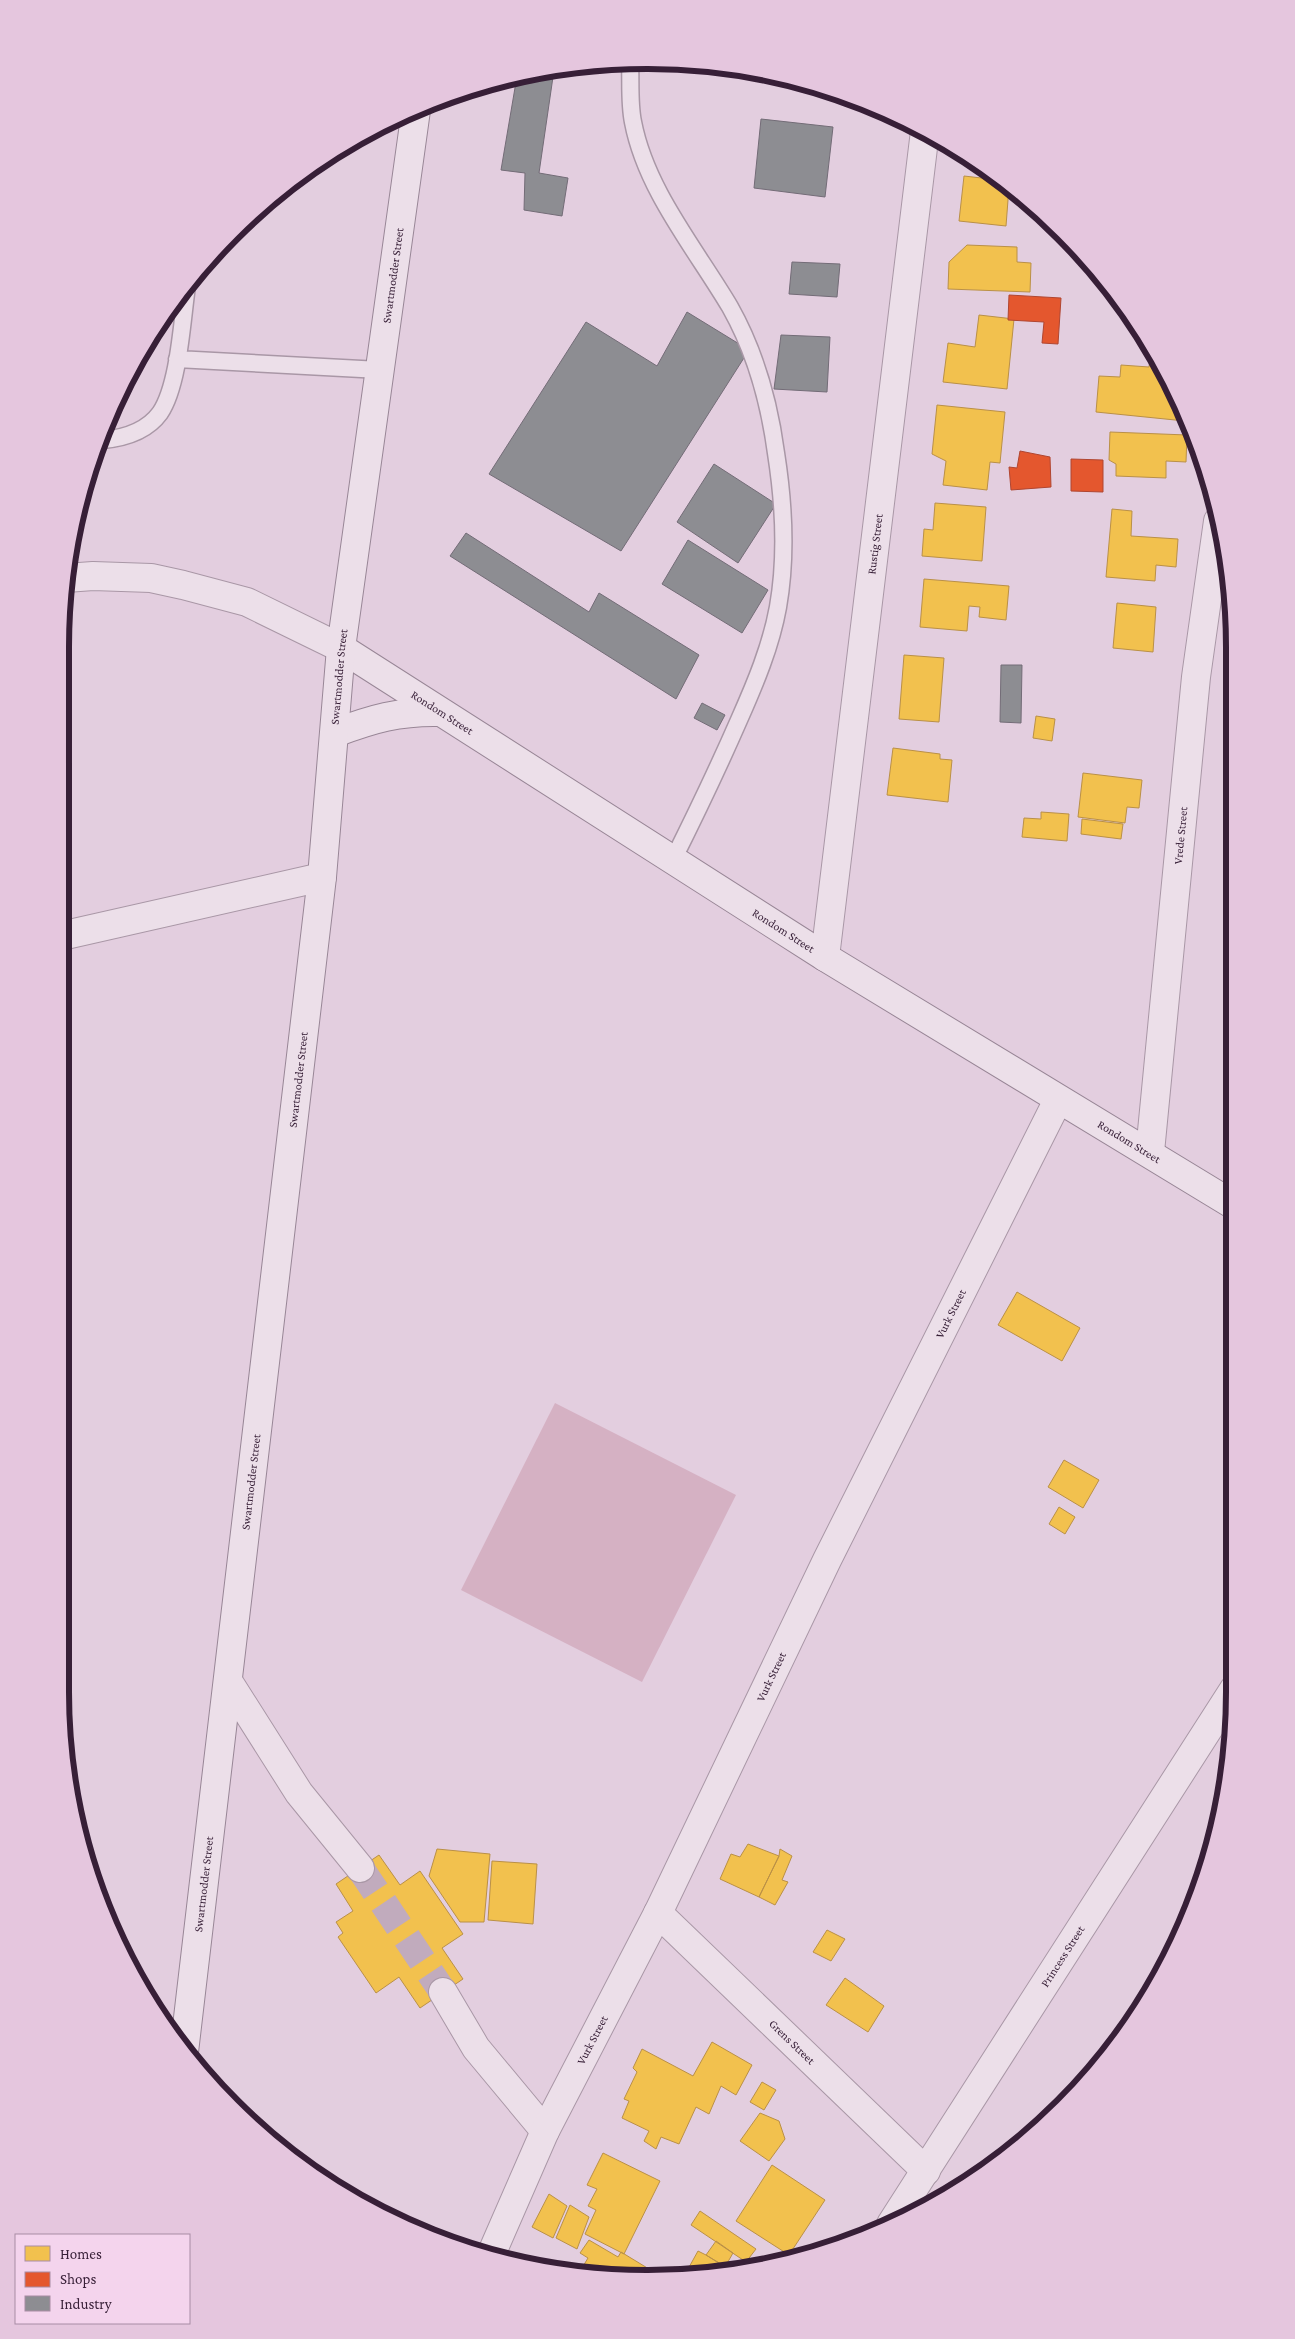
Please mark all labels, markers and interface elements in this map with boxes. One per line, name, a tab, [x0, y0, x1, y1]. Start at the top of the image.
street label: Swartmodder Street	[379, 226, 407, 324]
street label: Rustig Street	[864, 512, 886, 575]
street label: Swartmodder Street	[328, 627, 351, 725]
street label: Rondom Street	[408, 687, 477, 738]
street label: Vrede Street	[1171, 805, 1191, 865]
street label: Rondom Street	[750, 905, 818, 956]
street label: Swartmodder Street	[286, 1030, 311, 1128]
street label: Rondom Street	[1095, 1117, 1164, 1167]
street label: Vurk Street	[932, 1286, 969, 1341]
street label: Swartmodder Street	[238, 1432, 264, 1531]
street label: Vurk Street	[753, 1649, 789, 1704]
street label: Swartmodder Street	[191, 1835, 216, 1933]
street label: Princess Street	[1038, 1922, 1088, 1990]
street label: Vurk Street	[574, 2012, 611, 2067]
street label: Grens Street	[766, 2017, 819, 2068]
legend	[15, 2234, 190, 2324]
text: Homes	[60, 2246, 102, 2262]
text: Shops	[60, 2271, 96, 2288]
text: Industry	[60, 2296, 112, 2313]

